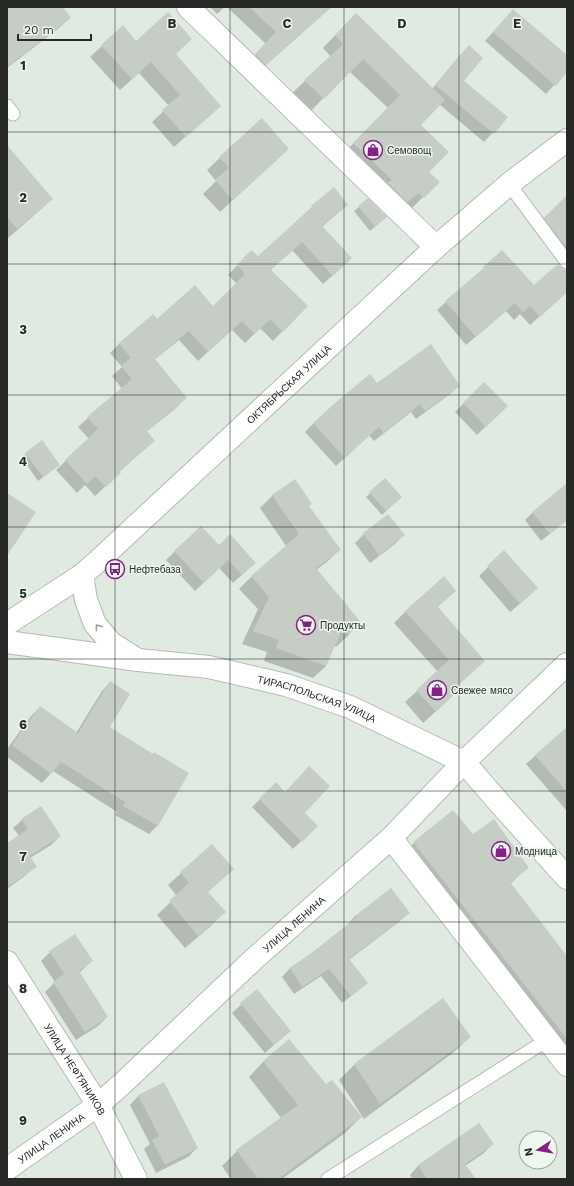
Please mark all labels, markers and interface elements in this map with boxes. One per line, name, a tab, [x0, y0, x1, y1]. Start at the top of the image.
scale bar	[18, 16, 91, 42]
text: B	[168, 16, 177, 31]
text: C	[283, 16, 292, 31]
text: D	[397, 16, 407, 31]
text: E	[513, 16, 521, 31]
text: 20 m	[24, 23, 54, 37]
text: 1	[20, 58, 26, 73]
shop icon: Семовощ	[362, 139, 384, 161]
place label: Семовощ	[387, 145, 431, 156]
text: 2	[19, 190, 27, 205]
text: 3	[19, 322, 27, 337]
street label: ОКТЯБРЬСКАЯ УЛИЦА	[245, 342, 333, 426]
text: 4	[19, 454, 28, 469]
bus stop icon: Нефтебаза	[104, 558, 126, 580]
place label: Нефтебаза	[129, 564, 181, 575]
text: 5	[19, 586, 27, 601]
supermarket icon: Продукты	[295, 614, 317, 636]
place label: Продукты	[320, 620, 365, 631]
one-way arrow	[96, 624, 103, 631]
street label: ТИРАСПОЛЬСКАЯ УЛИЦА	[256, 673, 378, 725]
shop icon: Свежее мясо	[426, 679, 448, 701]
place label: Свежее мясо	[451, 685, 513, 696]
text: 6	[19, 717, 27, 732]
shop icon: Модница	[490, 840, 512, 862]
place label: Модница	[515, 846, 557, 857]
text: 7	[19, 849, 27, 864]
street label: УЛИЦА ЛЕНИНА	[261, 894, 328, 954]
text: 8	[19, 981, 27, 996]
street label: УЛИЦА НЕФТЯНИКОВ	[42, 1022, 107, 1117]
street label: УЛИЦА ЛЕНИНА	[16, 1111, 87, 1166]
text: 9	[19, 1113, 27, 1128]
north arrow	[518, 1130, 558, 1170]
text: N	[522, 1147, 536, 1157]

